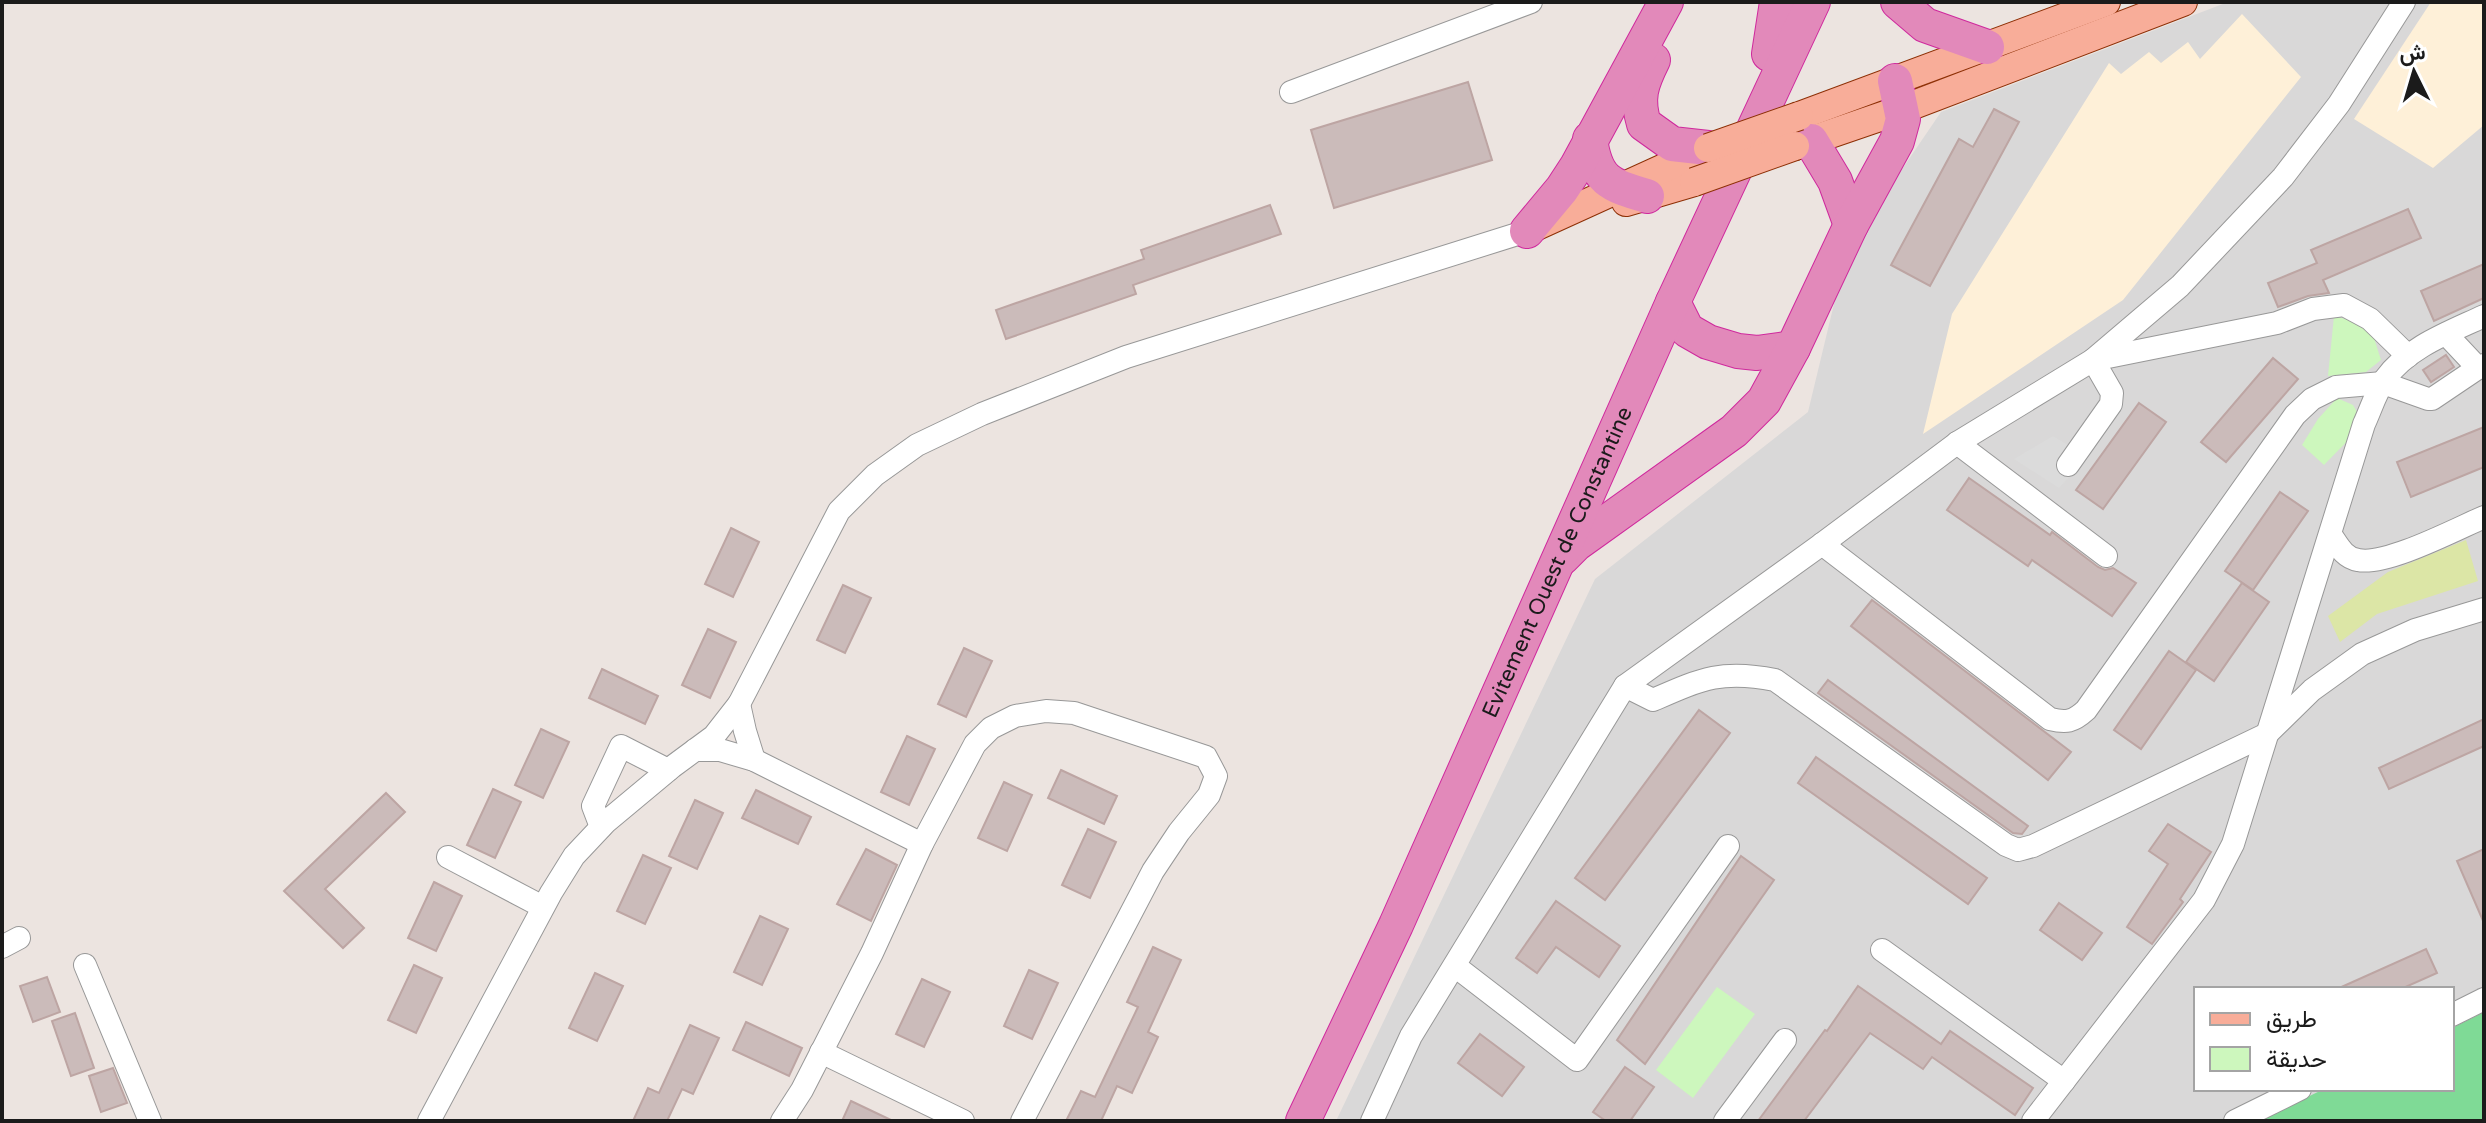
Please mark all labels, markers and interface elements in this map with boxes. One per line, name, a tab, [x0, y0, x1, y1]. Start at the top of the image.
north arrow	[2374, 32, 2454, 112]
text: ش	[2398, 39, 2427, 67]
street label: Evitement Ouest de Constantine	[1477, 403, 1638, 722]
legend	[2194, 987, 2454, 1091]
text: طريق	[2266, 1005, 2317, 1034]
text: حديقة	[2266, 1045, 2327, 1074]

